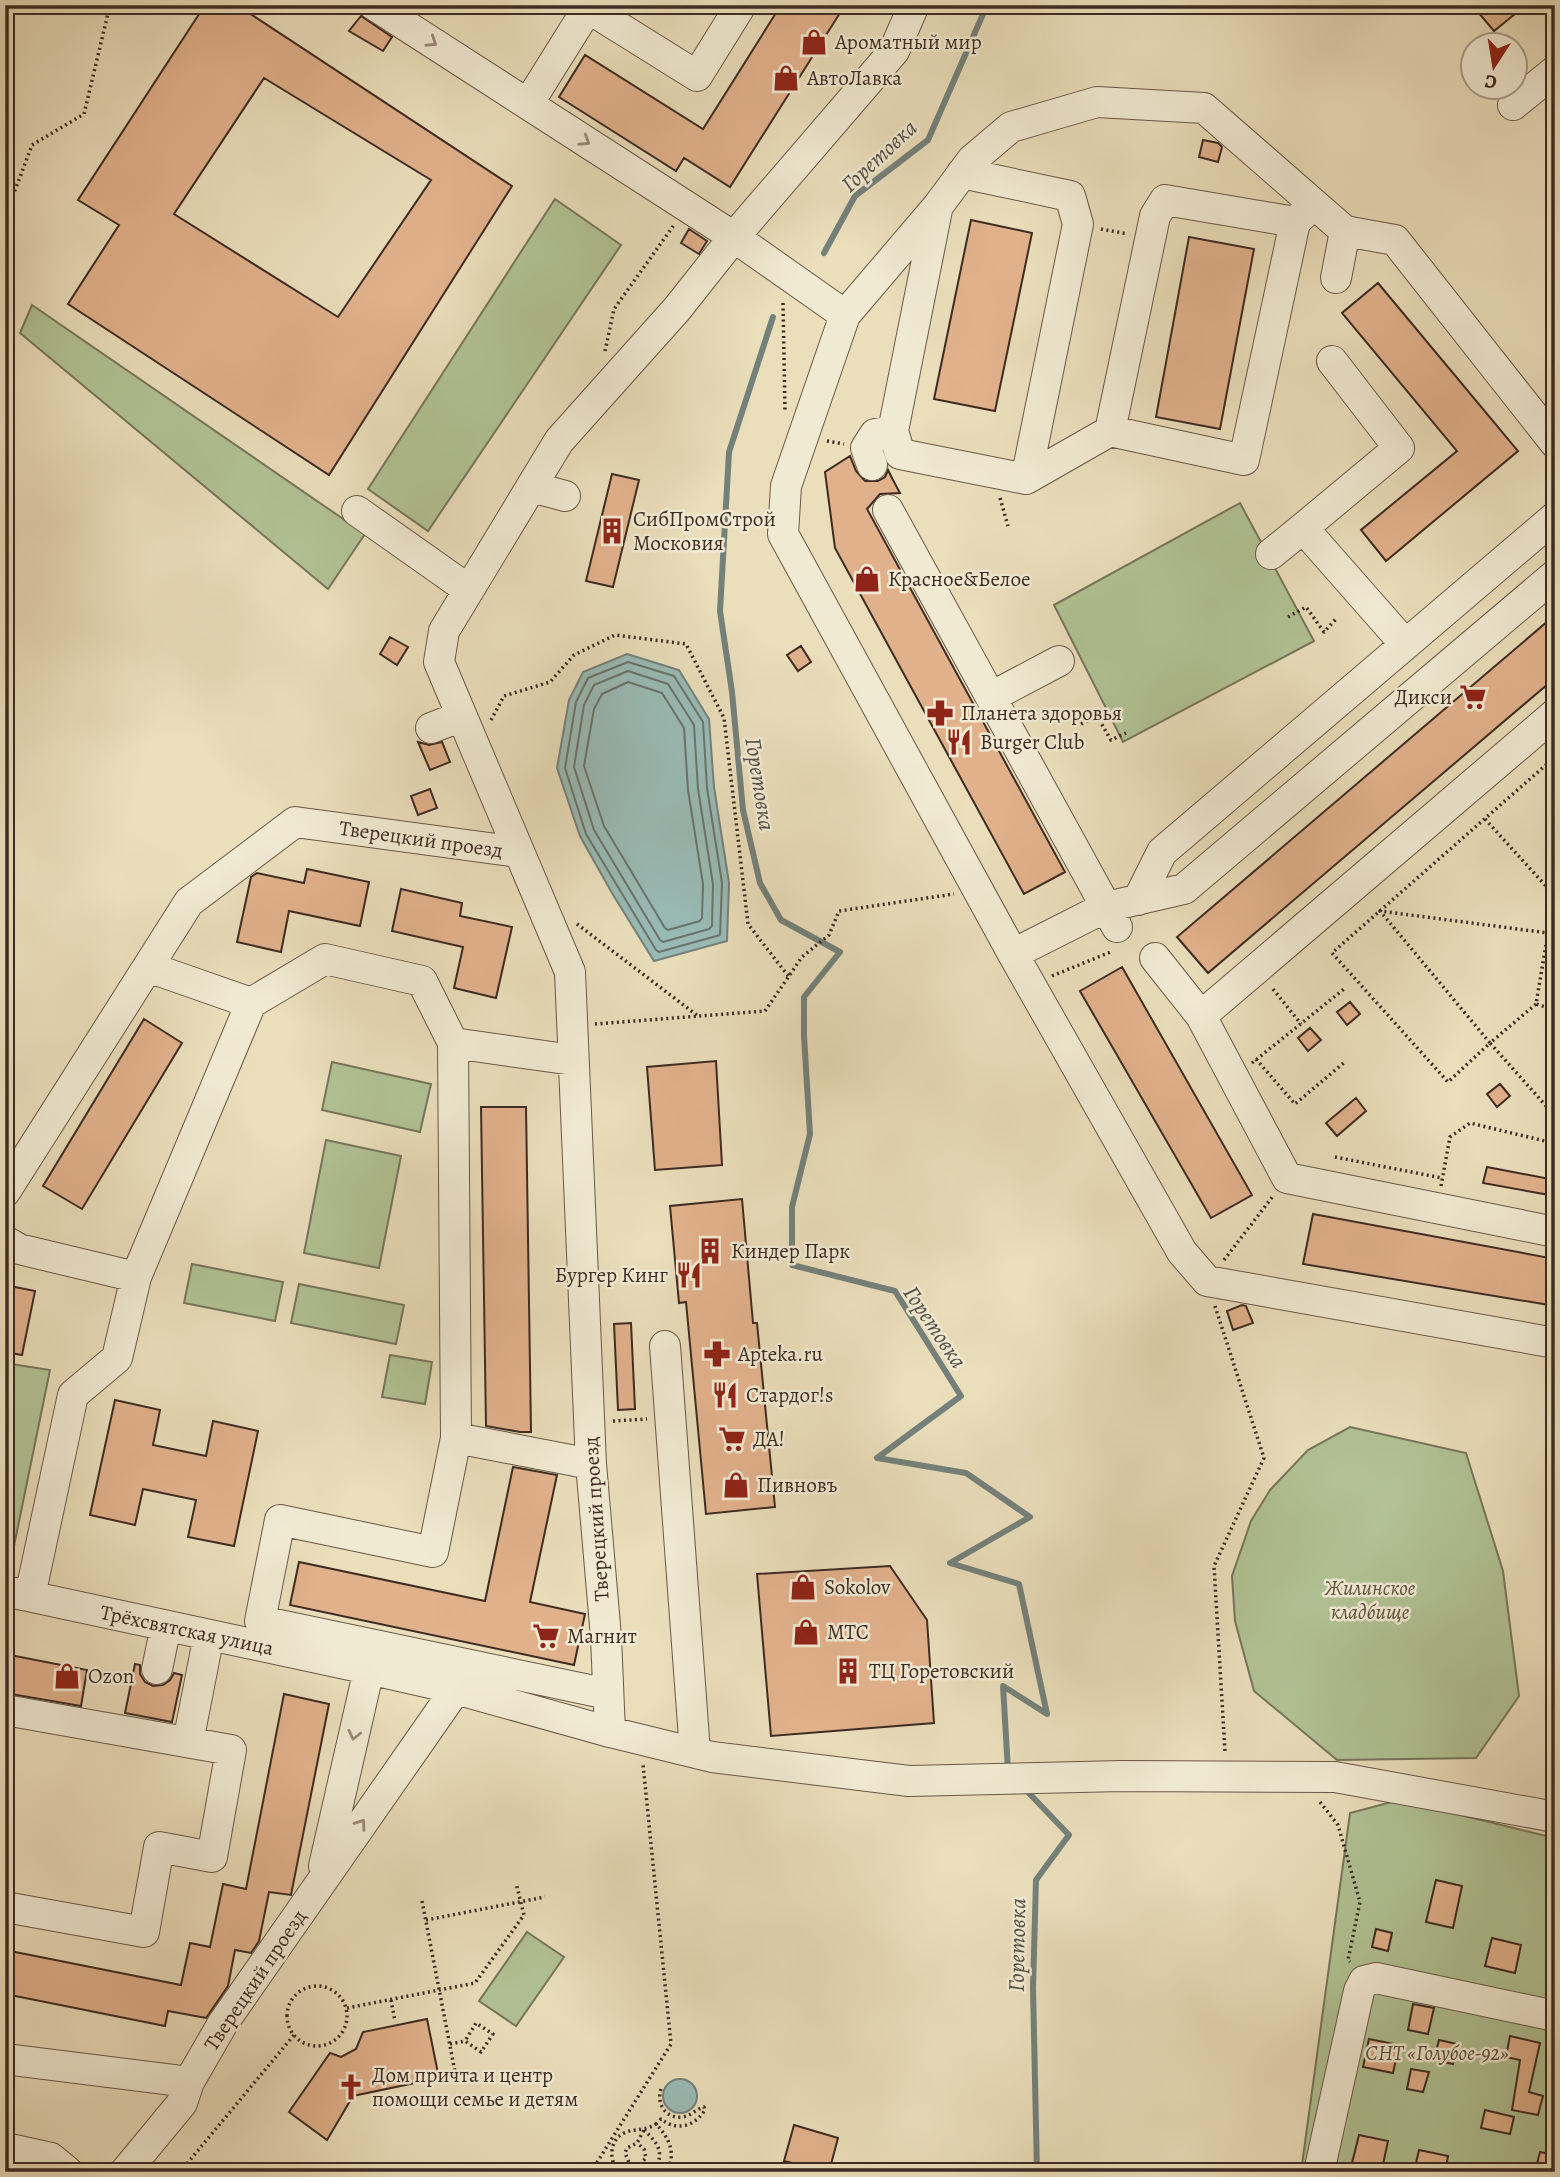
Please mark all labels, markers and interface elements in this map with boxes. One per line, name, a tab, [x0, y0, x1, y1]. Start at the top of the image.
shop icon: Ароматный мир	[799, 27, 829, 57]
place label: Ароматный мир	[834, 28, 982, 56]
north arrow	[1458, 32, 1528, 102]
one-way arrow	[424, 34, 437, 47]
shop icon: АвтоЛавка	[771, 63, 801, 93]
place label: АвтоЛавка	[806, 64, 902, 92]
text: С	[1482, 68, 1499, 96]
water label: Горетовка	[834, 112, 924, 199]
one-way arrow	[578, 133, 591, 146]
place label: СибПромСтрой Московия	[633, 505, 776, 557]
building icon: СибПромСтрой Московия	[597, 516, 627, 546]
shop icon: Красное&Белое	[852, 564, 882, 594]
place label: Красное&Белое	[888, 565, 1031, 593]
supermarket icon: Дикси	[1458, 682, 1488, 712]
place label: Дикси	[1394, 683, 1452, 711]
pharmacy icon: Планета здоровья	[925, 698, 955, 728]
place label: Планета здоровья	[961, 699, 1122, 727]
restaurant icon: Burger Club	[944, 727, 974, 757]
place label: Burger Club	[980, 728, 1084, 756]
water label: Горетовка	[737, 735, 783, 833]
street label: Тверецкий проезд	[337, 814, 505, 864]
building icon: Киндер Парк	[695, 1236, 725, 1266]
place label: Киндер Парк	[731, 1237, 850, 1265]
restaurant icon: Бургер Кинг	[674, 1260, 704, 1290]
place label: Бургер Кинг	[555, 1261, 668, 1289]
water label: Горетовка	[896, 1279, 974, 1375]
pharmacy icon: Apteka.ru	[702, 1339, 732, 1369]
place label: Apteka.ru	[737, 1340, 824, 1368]
restaurant icon: Стардог!s	[710, 1380, 740, 1410]
place label: Стардог!s	[746, 1381, 833, 1409]
supermarket icon: ДА!	[717, 1424, 747, 1454]
place label: ДА!	[753, 1425, 785, 1453]
street label: Тверецкий проезд	[576, 1436, 616, 1602]
shop icon: Пивновъ	[721, 1470, 751, 1500]
place label: Пивновъ	[757, 1471, 838, 1499]
shop icon: Sokolov	[788, 1572, 818, 1602]
place label: Sokolov	[824, 1573, 891, 1601]
park label: Жилинское кладбище	[1324, 1574, 1416, 1626]
street label: Трёхсвятская улица	[98, 1598, 277, 1662]
shop icon: МТС	[791, 1617, 821, 1647]
place label: МТС	[827, 1618, 869, 1646]
supermarket icon: Магнит	[531, 1621, 561, 1651]
place label: Магнит	[567, 1622, 637, 1650]
building icon: ТЦ Горетовский	[833, 1656, 863, 1686]
place label: ТЦ Горетовский	[869, 1657, 1014, 1685]
shop icon: Ozon	[52, 1661, 82, 1691]
place label: Ozon	[88, 1662, 134, 1690]
one-way arrow	[348, 1729, 363, 1741]
one-way arrow	[353, 1819, 365, 1832]
water label: Горетовка	[1001, 1897, 1033, 1992]
street label: Тверецкий проезд	[197, 1904, 313, 2056]
park label: СНТ «Голубое-92»	[1365, 2039, 1509, 2067]
place label: Дом причта и центр помощи семье и детям	[372, 2061, 578, 2113]
church icon: Дом причта и центр помощи семье и детям	[336, 2072, 366, 2102]

